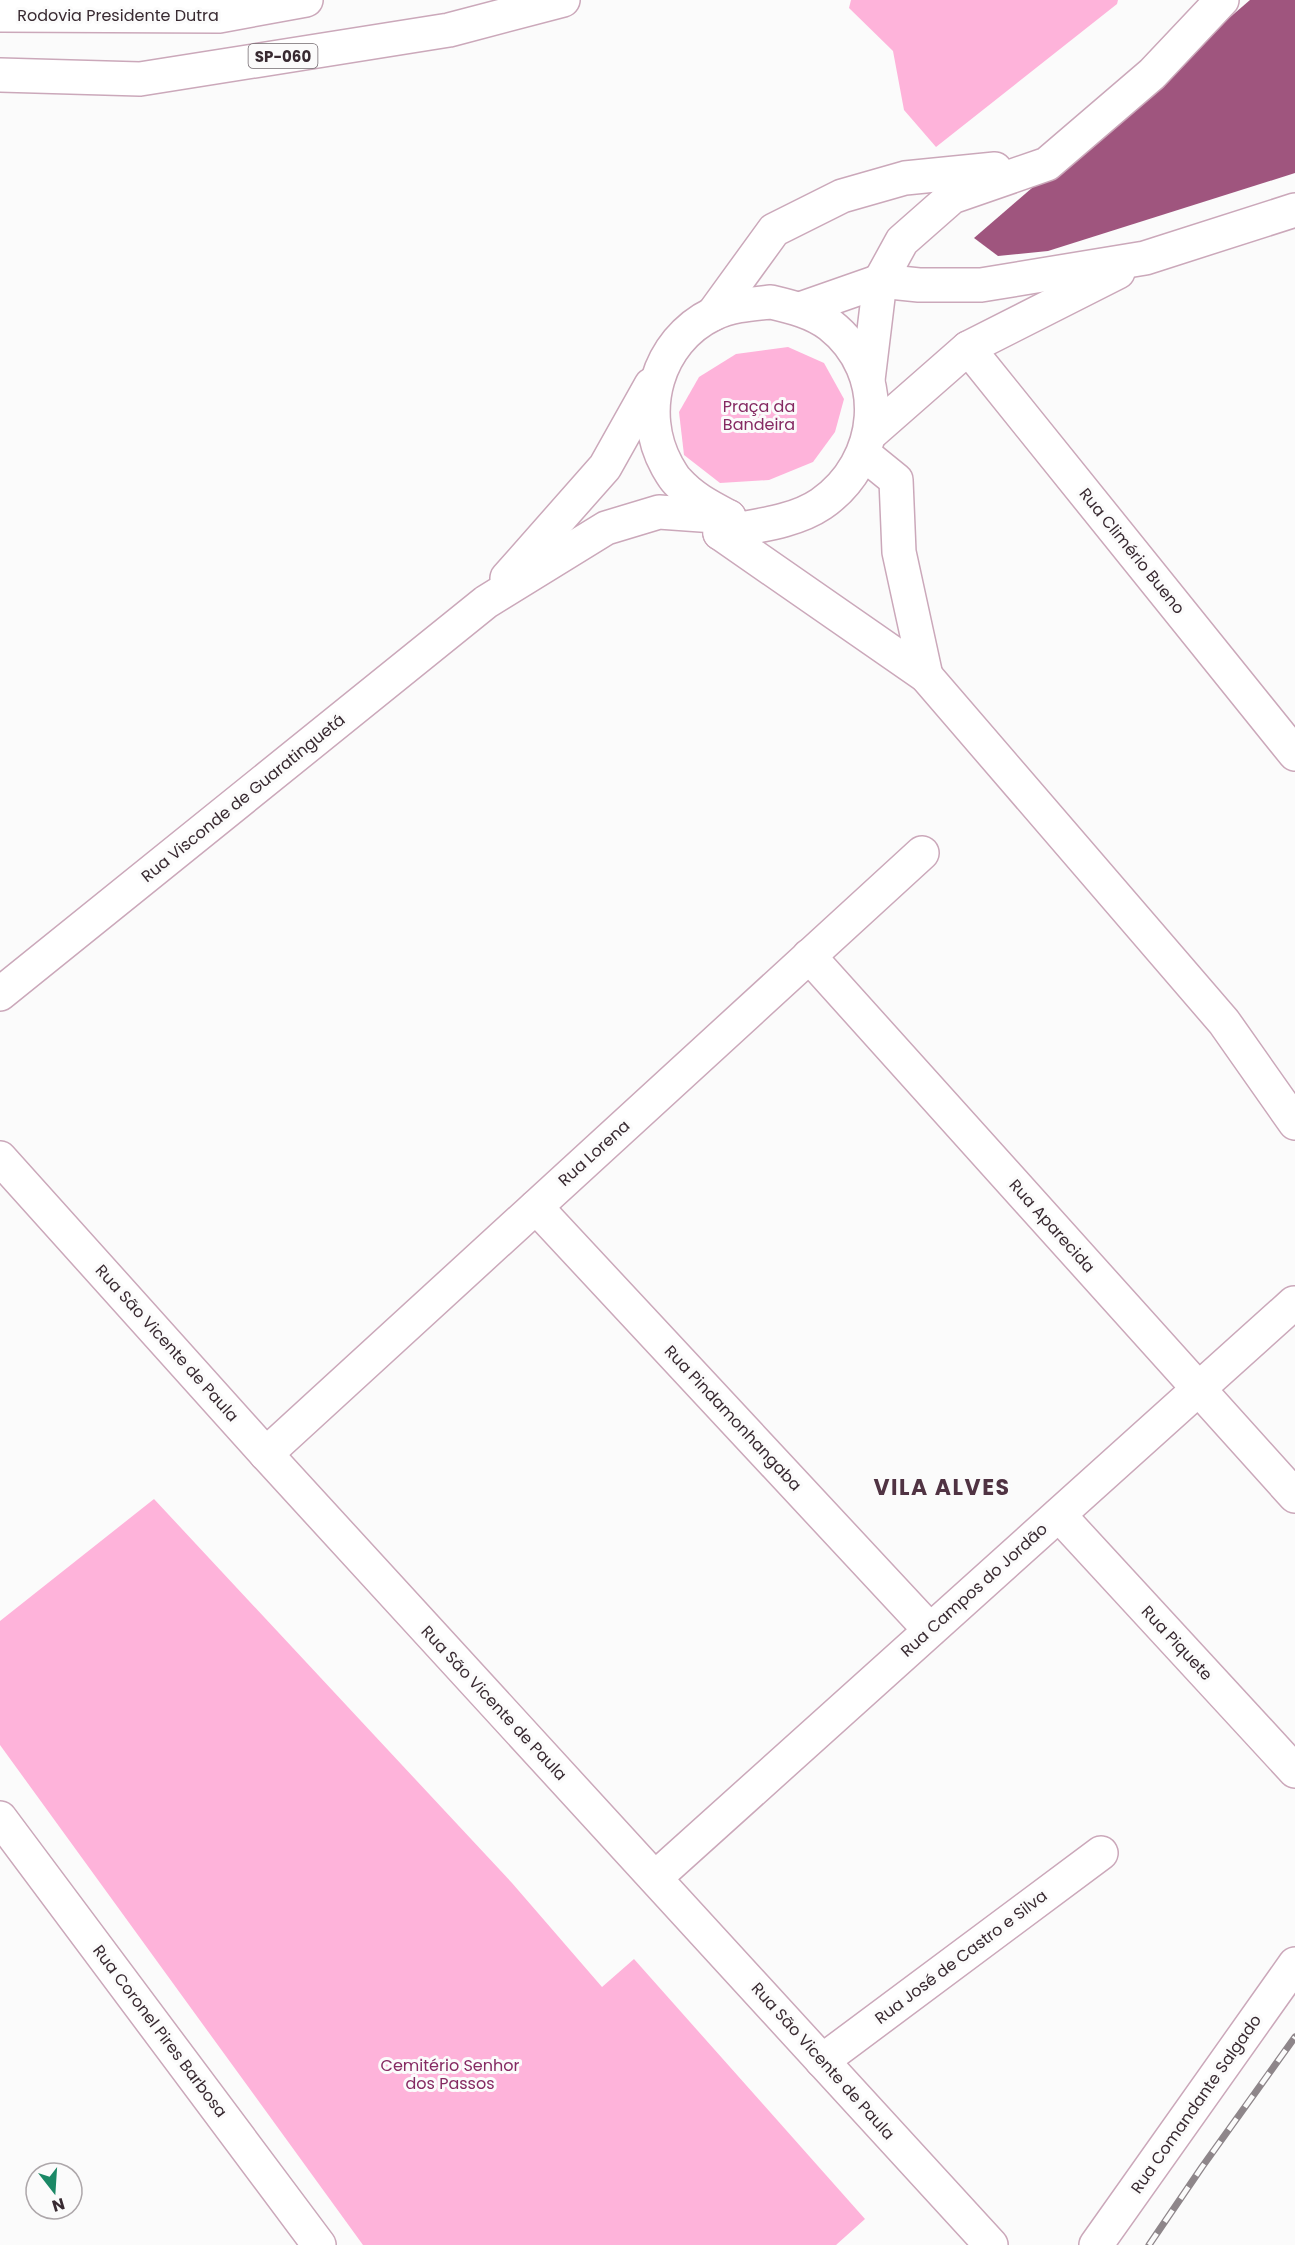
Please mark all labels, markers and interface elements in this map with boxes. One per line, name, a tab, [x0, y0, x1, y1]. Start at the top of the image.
street label: Rodovia Presidente Dutra	[17, 4, 219, 27]
road number: SP-060	[248, 44, 318, 68]
park label: Praça da Bandeira	[723, 395, 795, 436]
street label: Rua Climério Bueno	[1074, 483, 1190, 619]
street label: Rua Visconde de Guaratinguetá	[136, 708, 350, 888]
street label: Rua Lorena	[553, 1115, 635, 1191]
street label: Rua Aparecida	[1004, 1174, 1100, 1278]
street label: Rua São Vicente de Paula	[90, 1259, 244, 1427]
street label: Rua Pindamonhangaba	[659, 1340, 807, 1496]
district label: VILA ALVES	[873, 1472, 1011, 1503]
street label: Rua Campos do Jordão	[896, 1518, 1052, 1662]
street label: Rua Piquete	[1136, 1600, 1218, 1686]
street label: Rua São Vicente de Paula	[416, 1620, 572, 1786]
street label: Rua José de Castro e Silva	[870, 1885, 1052, 2029]
street label: Rua Coronel Pires Barbosa	[87, 1940, 233, 2122]
street label: Rua São Vicente de Paula	[746, 1977, 900, 2145]
street label: Rua Comandante Salgado	[1125, 2010, 1267, 2198]
park label: Cemitério Senhor dos Passos	[381, 2054, 519, 2095]
north arrow	[24, 2161, 84, 2221]
text: N	[49, 2192, 67, 2218]

